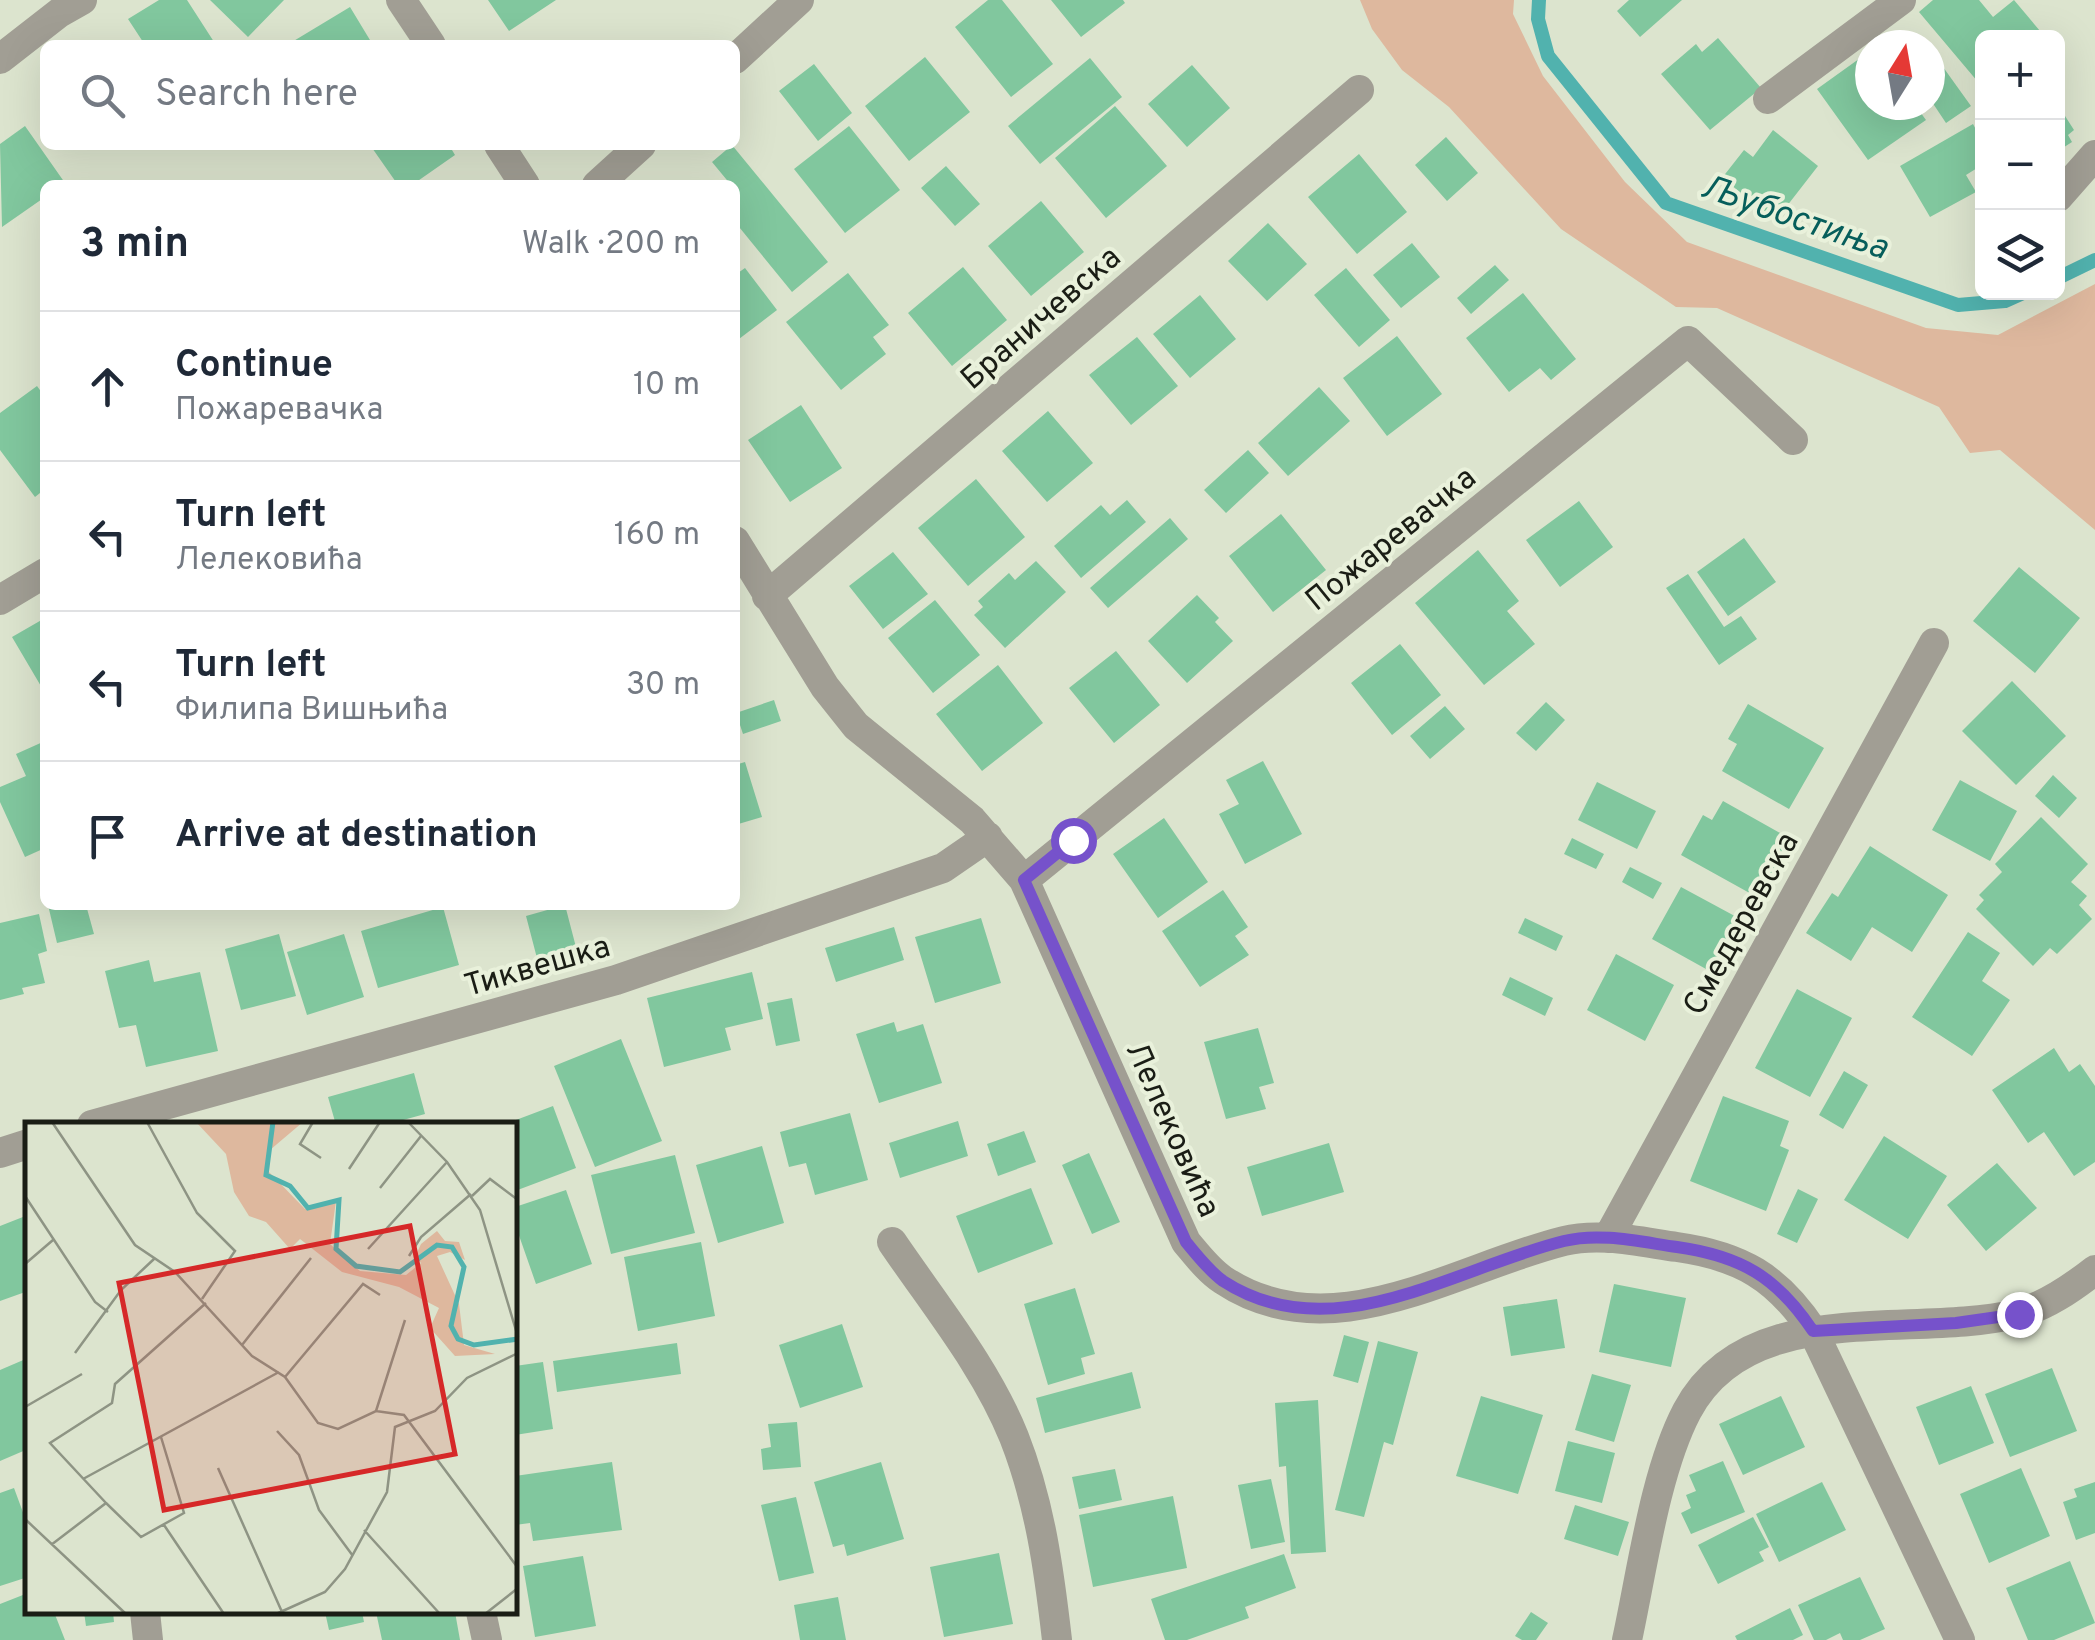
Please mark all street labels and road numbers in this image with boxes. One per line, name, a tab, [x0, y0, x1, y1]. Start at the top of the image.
street label: Браничевска	[954, 239, 1130, 400]
street label: Пожаревачка	[1298, 459, 1485, 621]
street label: Смедеревска	[1676, 826, 1809, 1023]
street label: Тиквешка	[460, 928, 615, 1008]
street label: Лелековића	[1115, 1036, 1228, 1224]

